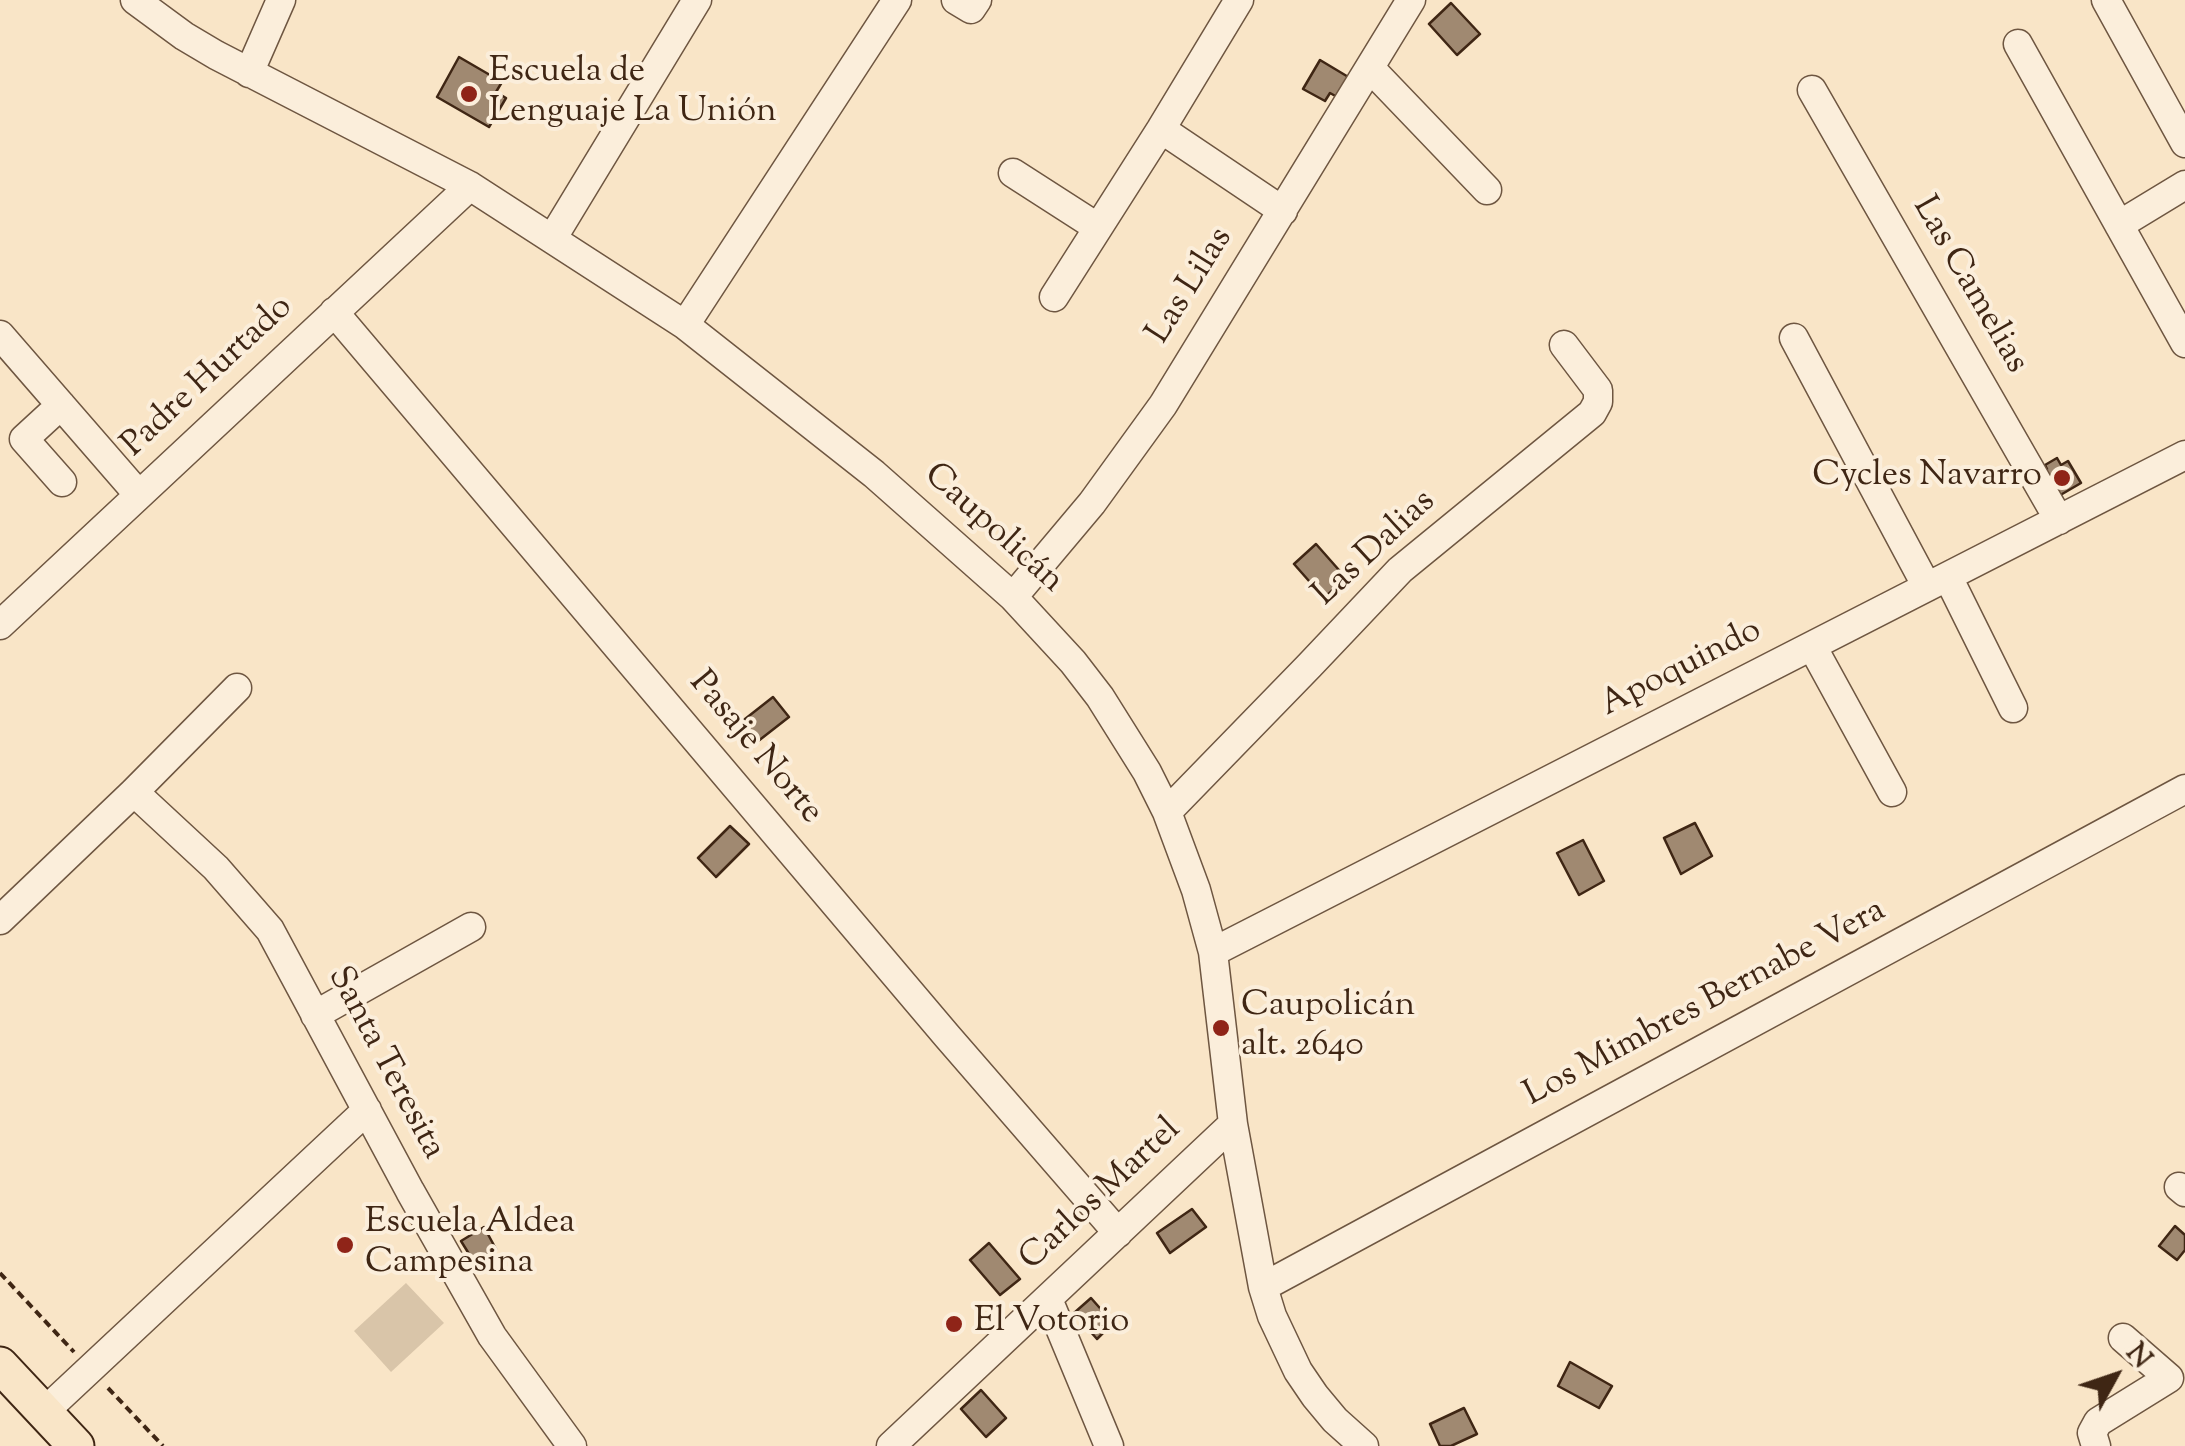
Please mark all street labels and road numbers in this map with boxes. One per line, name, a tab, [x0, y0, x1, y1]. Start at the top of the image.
street label: Las Camelias	[1901, 190, 2035, 382]
street label: Las Lilas	[1140, 221, 1244, 353]
street label: Padre Hurtado	[115, 288, 303, 468]
street label: Caupolicán	[913, 456, 1071, 604]
street label: Las Dalias	[1306, 483, 1446, 617]
street label: Apoquindo	[1595, 612, 1769, 728]
street label: Pasaje Norte	[678, 664, 830, 834]
street label: Los Mimbres Bernabe Vera	[1518, 892, 1894, 1118]
street label: Santa Teresita	[316, 961, 452, 1167]
street label: Carlos Martel	[1013, 1111, 1191, 1281]

